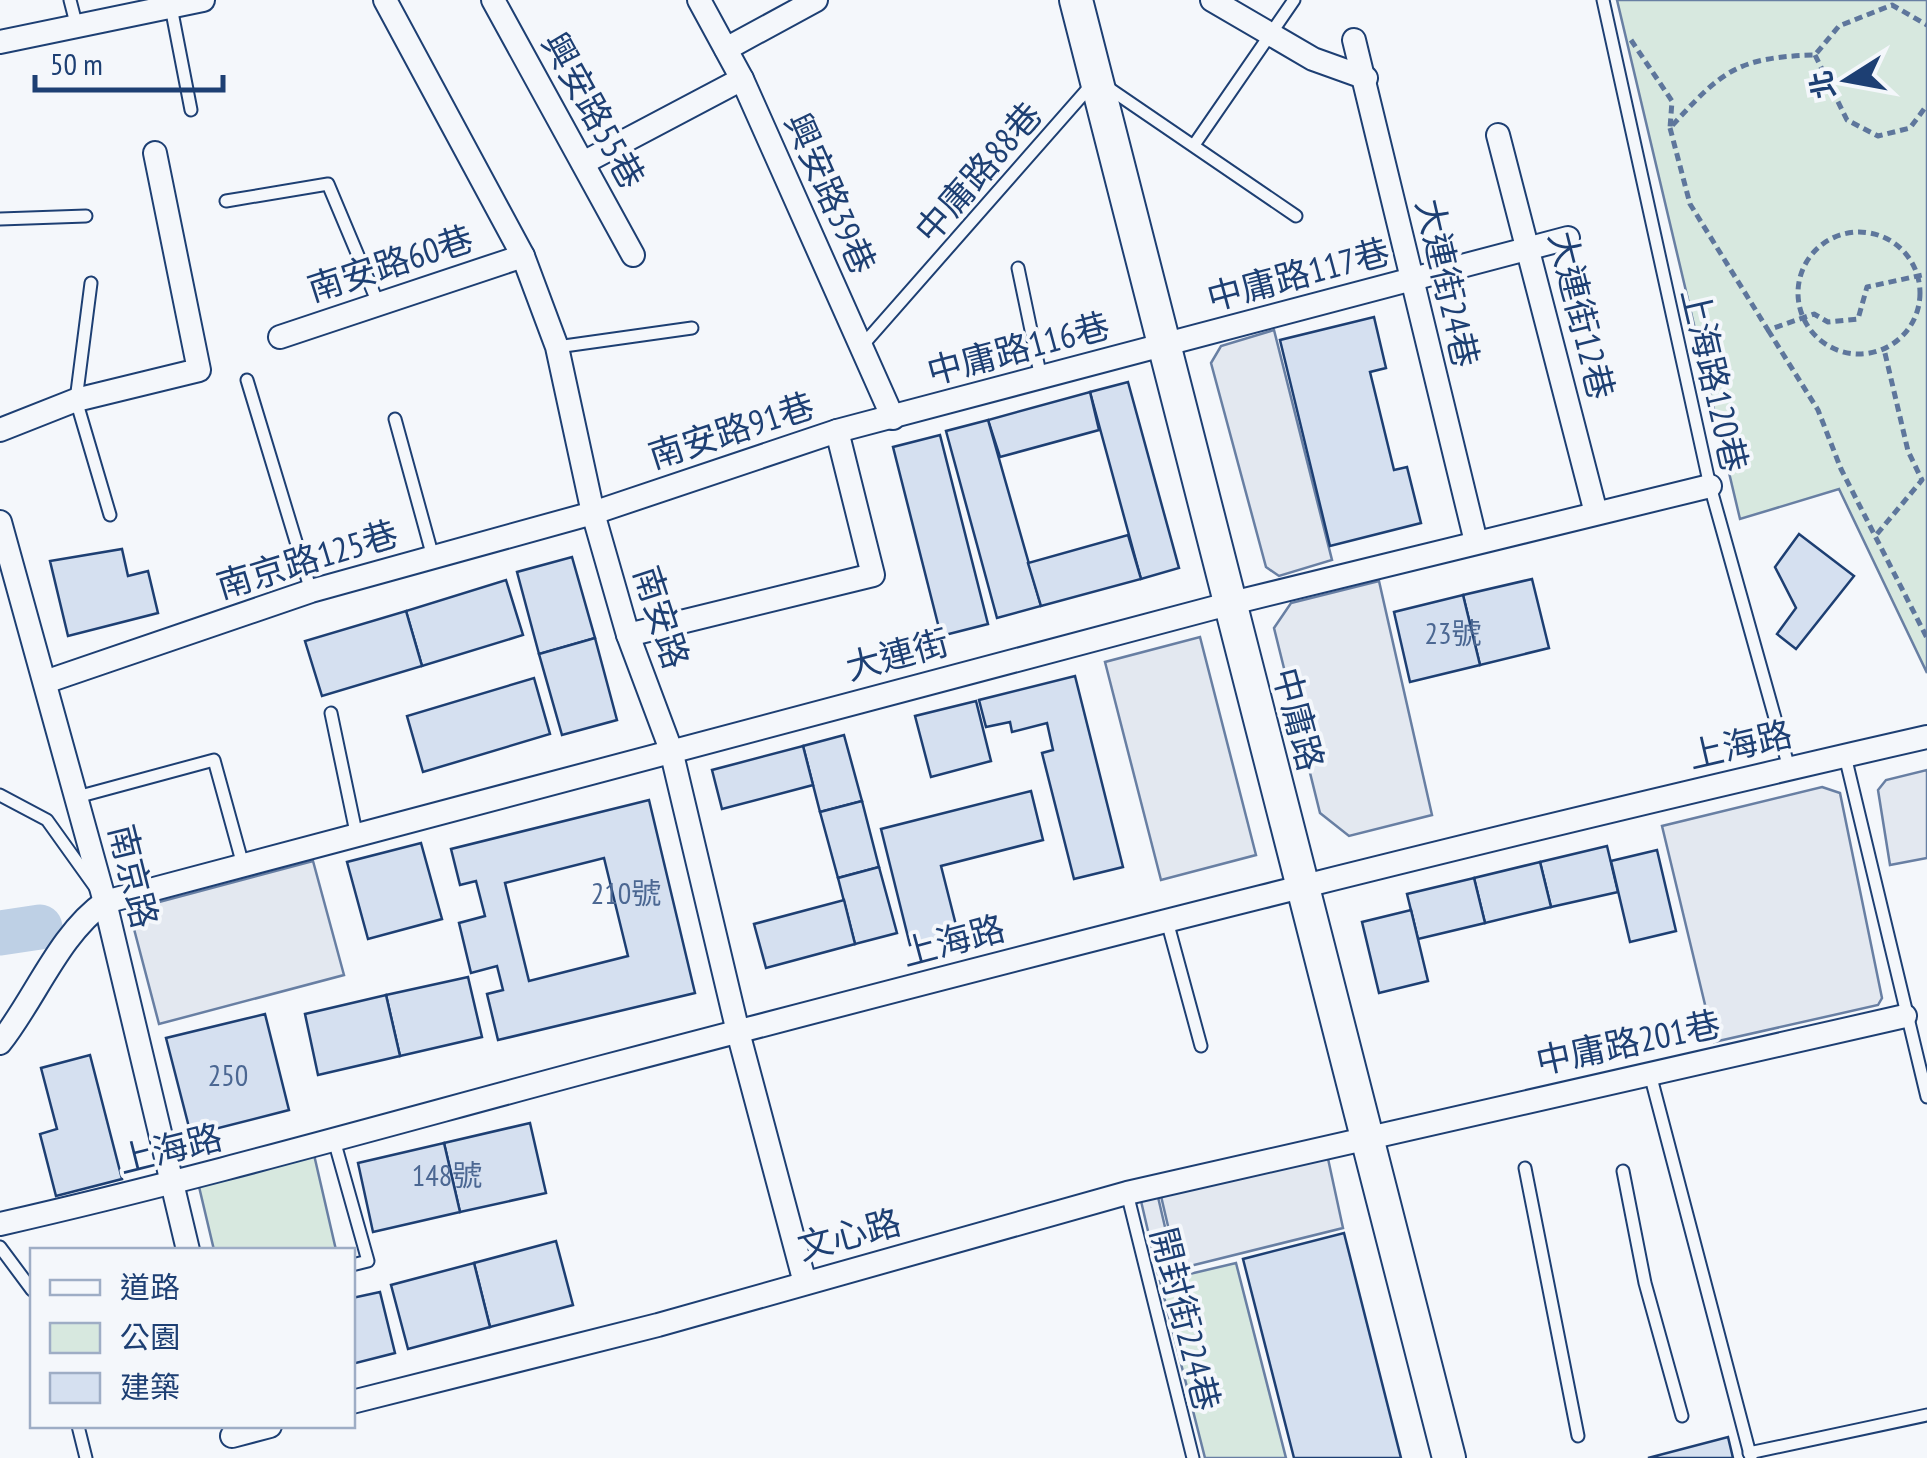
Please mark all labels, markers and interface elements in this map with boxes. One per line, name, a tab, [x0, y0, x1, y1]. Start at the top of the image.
street label: 興安路55巷	[532, 24, 656, 196]
scale bar	[35, 30, 222, 92]
north arrow	[1797, 30, 1897, 130]
text: 50 m	[50, 44, 103, 83]
text: 北	[1801, 68, 1843, 102]
street label: 中庸路88巷	[904, 92, 1052, 252]
street label: 興安路39巷	[775, 105, 887, 281]
street label: 大連街24巷	[1406, 194, 1490, 372]
street label: 南安路60巷	[301, 215, 479, 311]
street label: 大連街12巷	[1539, 226, 1625, 404]
street label: 中庸路117巷	[1202, 228, 1394, 320]
street label: 上海路120巷	[1672, 284, 1758, 476]
street label: 中庸路116巷	[922, 302, 1114, 394]
street label: 南安路91巷	[642, 382, 820, 478]
street label: 南京路125巷	[211, 510, 403, 608]
street label: 南安路	[624, 560, 700, 674]
house number: 23號	[1425, 613, 1482, 652]
street label: 大連街	[840, 618, 954, 690]
street label: 中庸路	[1263, 662, 1335, 776]
street label: 上海路	[1684, 710, 1796, 778]
street label: 南京路	[99, 819, 169, 933]
house number: 210號	[591, 873, 661, 912]
street label: 上海路	[896, 904, 1010, 976]
street label: 中庸路201巷	[1532, 1000, 1724, 1084]
house number: 250	[208, 1055, 248, 1094]
street label: 上海路	[113, 1113, 227, 1183]
house number: 148號	[412, 1155, 482, 1194]
street label: 文心路	[792, 1198, 906, 1270]
street label: 開封街224巷	[1141, 1223, 1231, 1415]
legend	[30, 1248, 355, 1428]
text: 道路	[120, 1267, 180, 1306]
text: 公園	[120, 1317, 180, 1356]
text: 建築	[120, 1367, 180, 1406]

